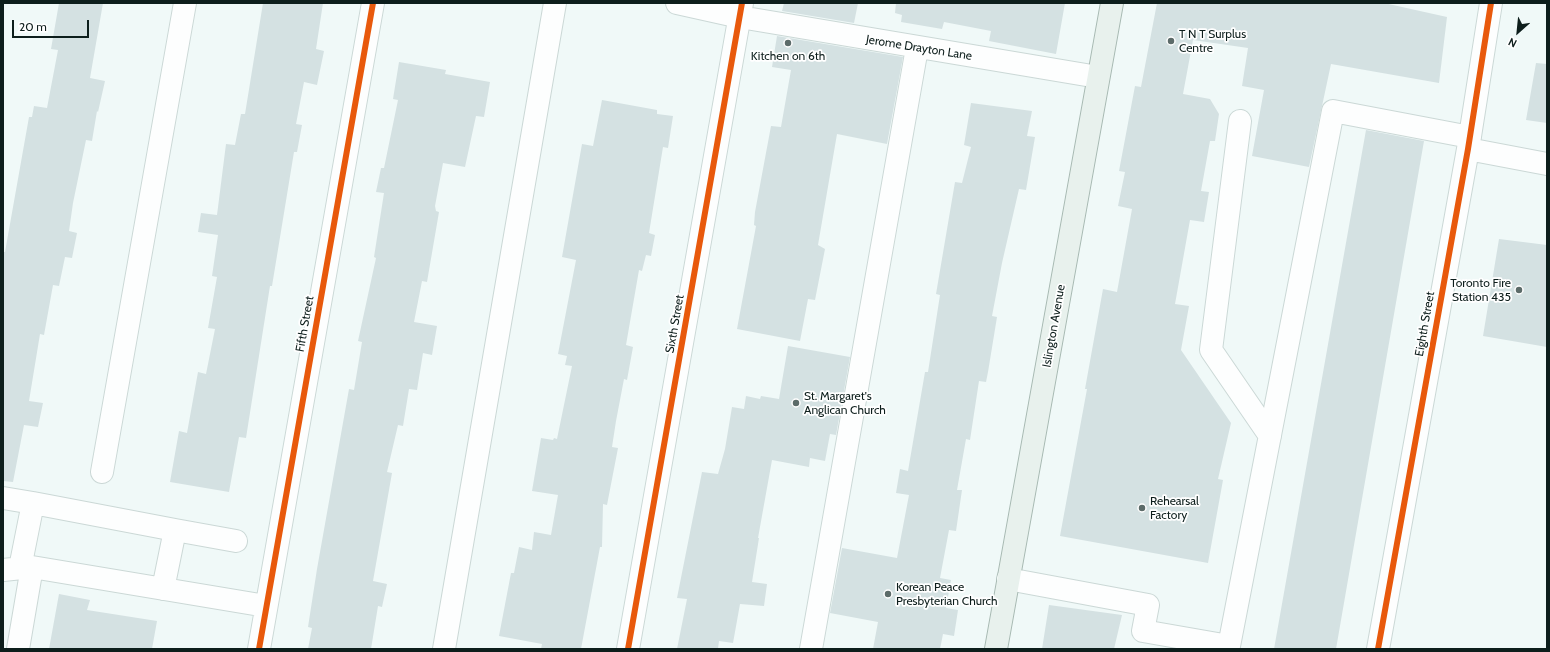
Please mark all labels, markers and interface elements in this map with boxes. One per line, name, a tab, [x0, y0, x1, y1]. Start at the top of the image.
scale bar	[14, 12, 91, 38]
north arrow	[1498, 12, 1538, 52]
text: 20 m	[19, 19, 47, 34]
place label: T N T Surplus Centre	[1179, 27, 1246, 55]
street label: Jerome Drayton Lane	[865, 33, 973, 63]
text: N	[1506, 35, 1519, 51]
marker: T N T Surplus Centre	[1166, 36, 1176, 46]
marker: Kitchen on 6th	[783, 38, 793, 48]
place label: Kitchen on 6th	[751, 49, 825, 63]
place label: Toronto Fire Station 435	[1450, 276, 1511, 304]
street label: Islington Avenue	[1040, 283, 1068, 369]
marker: Toronto Fire Station 435	[1514, 285, 1524, 295]
street label: Eighth Street	[1412, 290, 1438, 358]
street label: Sixth Street	[663, 294, 687, 354]
street label: Fifth Street	[293, 295, 317, 353]
place label: St. Margaret's Anglican Church	[804, 389, 886, 417]
marker: St. Margaret's Anglican Church	[791, 398, 801, 408]
place label: Rehearsal Factory	[1150, 494, 1199, 522]
marker: Rehearsal Factory	[1137, 503, 1147, 513]
place label: Korean Peace Presbyterian Church	[896, 580, 998, 608]
marker: Korean Peace Presbyterian Church	[883, 589, 893, 599]

